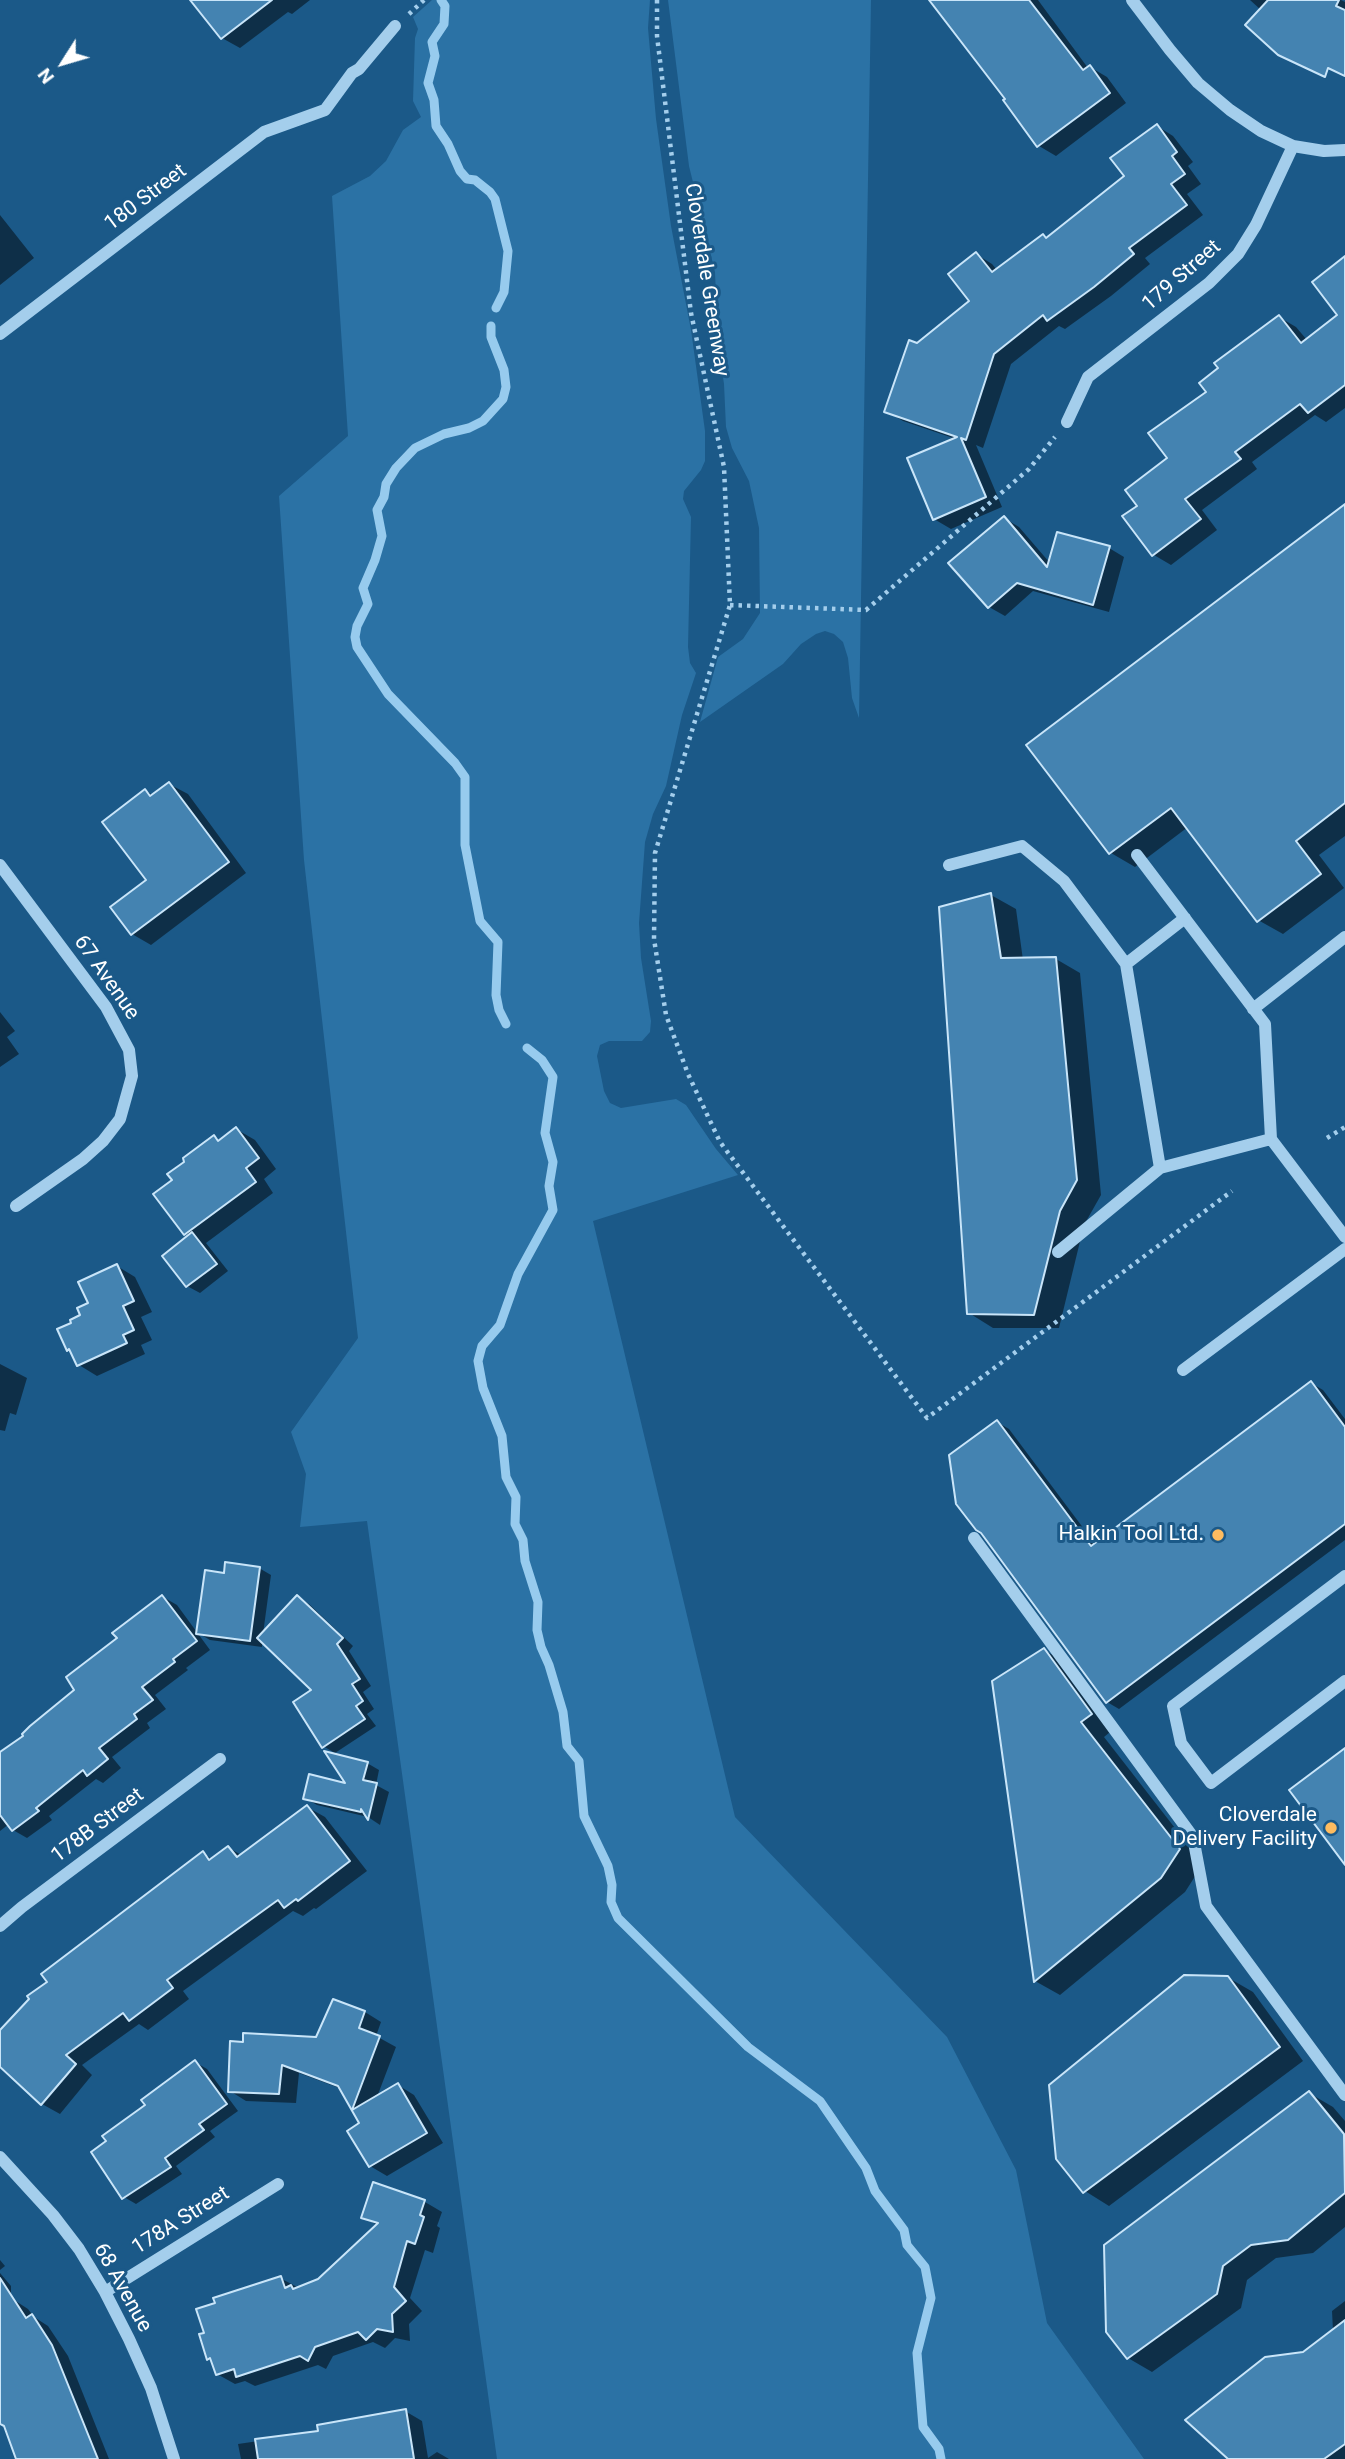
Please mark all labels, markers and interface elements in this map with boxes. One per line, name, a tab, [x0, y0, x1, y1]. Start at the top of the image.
north arrow	[28, 28, 98, 98]
text: N	[33, 64, 59, 88]
street label: 180 Street	[100, 159, 192, 237]
street label: Cloverdale Greenway	[678, 181, 734, 379]
street label: 179 Street	[1138, 235, 1226, 317]
street label: 67 Avenue	[68, 931, 144, 1025]
place label: Halkin Tool Ltd.	[1059, 1522, 1204, 1548]
marker: Halkin Tool Ltd.	[1210, 1527, 1226, 1543]
street label: 178B Street	[47, 1783, 149, 1869]
place label: Cloverdale Delivery Facility	[1172, 1803, 1317, 1853]
marker: Cloverdale Delivery Facility	[1323, 1820, 1339, 1836]
street label: 178A Street	[128, 2181, 234, 2261]
street label: 68 Avenue	[87, 2239, 157, 2337]

